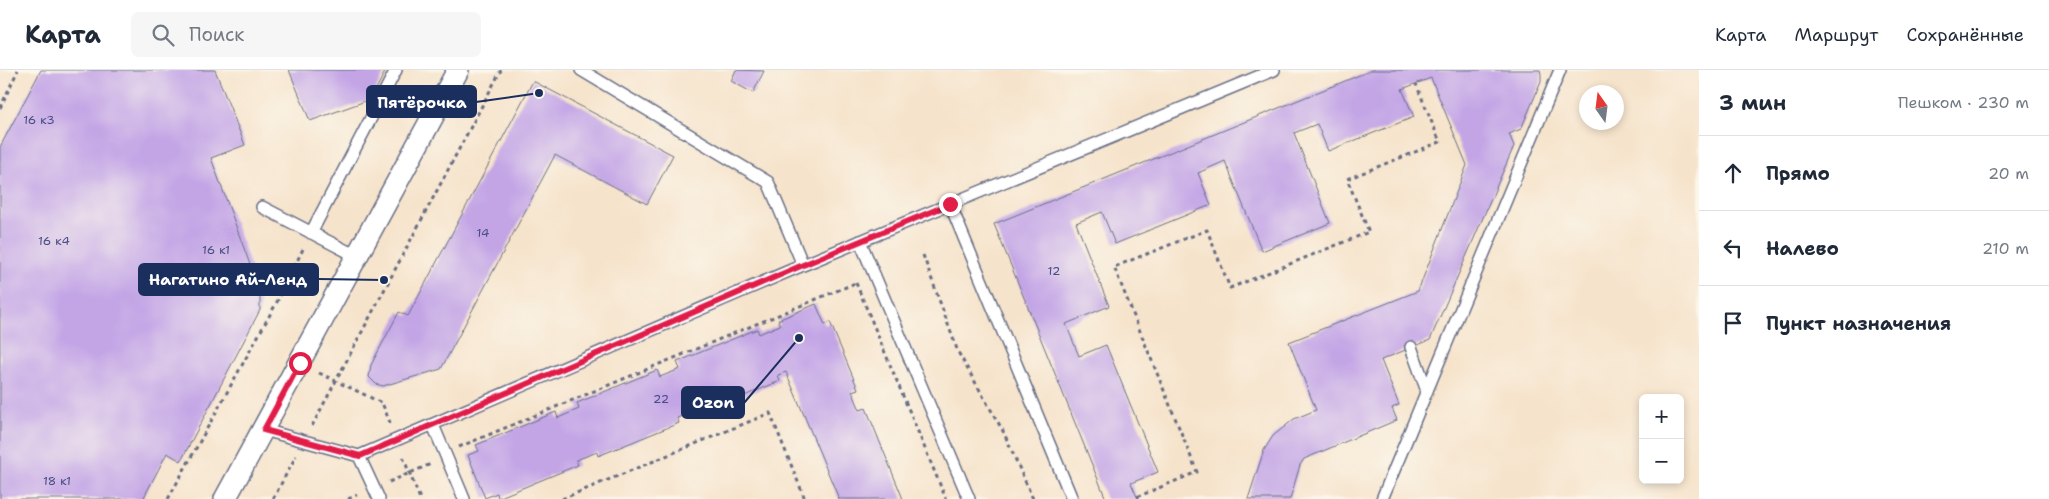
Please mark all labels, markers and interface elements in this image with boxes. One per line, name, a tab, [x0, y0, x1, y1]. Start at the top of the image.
search box	[131, 12, 481, 57]
text: Карта	[25, 19, 101, 51]
icon: search	[149, 21, 177, 49]
text: Поиск	[189, 22, 244, 47]
text: Карта	[1715, 23, 1766, 47]
text: Маршрут	[1794, 23, 1878, 47]
text: Сохранённые	[1906, 23, 2024, 47]
north arrow	[1579, 85, 1624, 130]
callout: Пятёрочка	[367, 86, 476, 117]
text: 3 мин	[1719, 89, 1786, 117]
text: Пятёрочка	[377, 92, 467, 113]
text: Пешком · 230 m	[1898, 92, 2029, 113]
house number: 16 к3	[23, 112, 55, 128]
icon: ahead	[1719, 159, 1747, 187]
text: Прямо	[1766, 161, 1830, 186]
text: 20 m	[1988, 163, 2029, 184]
route end	[939, 193, 962, 216]
house number: 14	[477, 225, 489, 241]
house number: 16 к4	[38, 233, 70, 249]
icon: left	[1719, 234, 1747, 262]
text: Налево	[1766, 236, 1839, 261]
text: 210 m	[1982, 238, 2029, 259]
house number: 16 к1	[202, 242, 230, 258]
house number: 12	[1048, 263, 1060, 279]
callout: Нагатино Ай-Ленд	[139, 264, 318, 295]
text: Нагатино Ай-Ленд	[149, 269, 308, 290]
icon: arrive	[1719, 309, 1747, 337]
text: Пункт назначения	[1766, 311, 1951, 336]
route start	[289, 352, 312, 375]
callout: Ozon	[682, 387, 744, 418]
house number: 22	[653, 391, 669, 407]
text: Ozon	[692, 392, 734, 413]
map controls	[1639, 394, 1684, 484]
button: +	[1639, 394, 1684, 439]
button: −	[1639, 439, 1684, 484]
house number: 18 к1	[43, 473, 71, 489]

